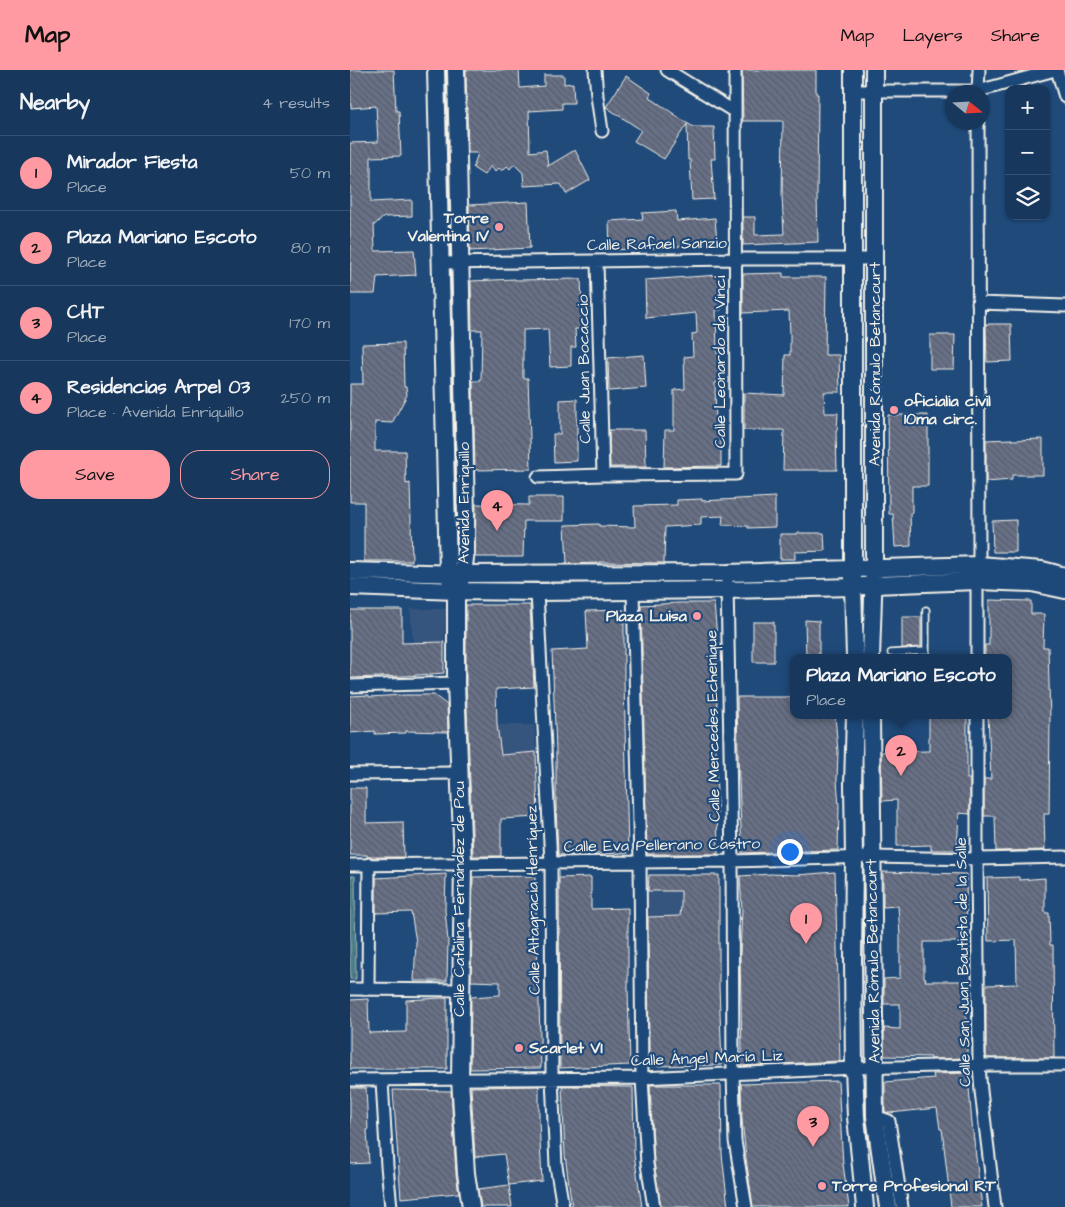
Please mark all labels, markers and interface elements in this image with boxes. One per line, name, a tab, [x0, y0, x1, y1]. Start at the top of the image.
text: Map	[25, 18, 70, 52]
text: Map	[840, 23, 874, 48]
text: Layers	[902, 23, 963, 48]
text: Share	[991, 23, 1040, 48]
north arrow	[945, 85, 990, 130]
map controls	[1005, 85, 1050, 220]
button: +	[1005, 85, 1050, 130]
text: Nearby	[20, 88, 90, 117]
text: 4 results	[262, 92, 330, 114]
button: −	[1005, 130, 1050, 175]
text: Mirador Fiesta	[67, 149, 197, 176]
text: 1	[35, 162, 37, 184]
text: 50 m	[290, 162, 330, 184]
button: layers	[1005, 175, 1050, 220]
text: Place	[67, 176, 107, 198]
place label: Torre Valentina IV	[407, 207, 490, 247]
marker: Torre Valentina IV	[493, 221, 505, 233]
text: Plaza Mariano Escoto	[67, 224, 257, 251]
street label: Calle Rafael Sanzio	[587, 232, 727, 256]
text: 2	[31, 237, 41, 259]
text: 80 m	[291, 237, 330, 259]
text: Place	[67, 251, 107, 273]
street label: Avenida Rómulo Betancourt	[864, 261, 886, 466]
street label: Calle Leonardo da Vinci	[709, 275, 731, 448]
street label: Calle Juan Bocaccio	[572, 294, 596, 444]
text: CHT	[67, 299, 104, 326]
text: 3	[32, 312, 40, 334]
text: 170 m	[289, 312, 330, 334]
text: Place	[67, 326, 107, 348]
text: Residencias Arpel 03	[67, 374, 250, 401]
text: 4	[31, 387, 41, 409]
text: 250 m	[281, 387, 330, 409]
place label: oficialia civil 10ma circ.	[904, 390, 991, 430]
text: Place · Avenida Enriquillo	[67, 401, 244, 423]
marker: oficialia civil 10ma circ.	[888, 404, 900, 416]
street label: Avenida Enriquillo	[453, 442, 475, 564]
button: Save	[20, 450, 170, 499]
button: Share	[180, 450, 330, 499]
pin: 4	[481, 490, 513, 531]
place label: Plaza Luisa	[606, 605, 688, 627]
marker: Plaza Luisa	[691, 610, 703, 622]
street label: Calle Mercedes Echenique	[700, 630, 726, 822]
popup	[790, 654, 1012, 719]
text: Plaza Mariano Escoto	[806, 662, 996, 689]
text: Place	[806, 689, 846, 711]
pin: 2	[885, 735, 917, 776]
street label: Calle Catalina Fernández de Pou	[448, 781, 470, 1017]
street label: Calle Altagracia Henríquez	[520, 805, 547, 995]
street label: Calle Eva Pellerano Castro	[564, 832, 760, 858]
street label: Calle San Juan Bautista de la Salle	[950, 837, 976, 1087]
your location	[777, 839, 803, 865]
street label: Avenida Rómulo Betancourt	[860, 858, 886, 1063]
pin: 1	[790, 903, 822, 944]
place label: Scarlet VI	[528, 1037, 603, 1059]
marker: Scarlet VI	[513, 1042, 525, 1054]
street label: Calle Ángel María Liz	[631, 1044, 784, 1073]
pin: 3	[797, 1106, 829, 1147]
place label: Torre Profesional RT	[831, 1175, 997, 1197]
marker: Torre Profesional RT	[816, 1180, 828, 1192]

